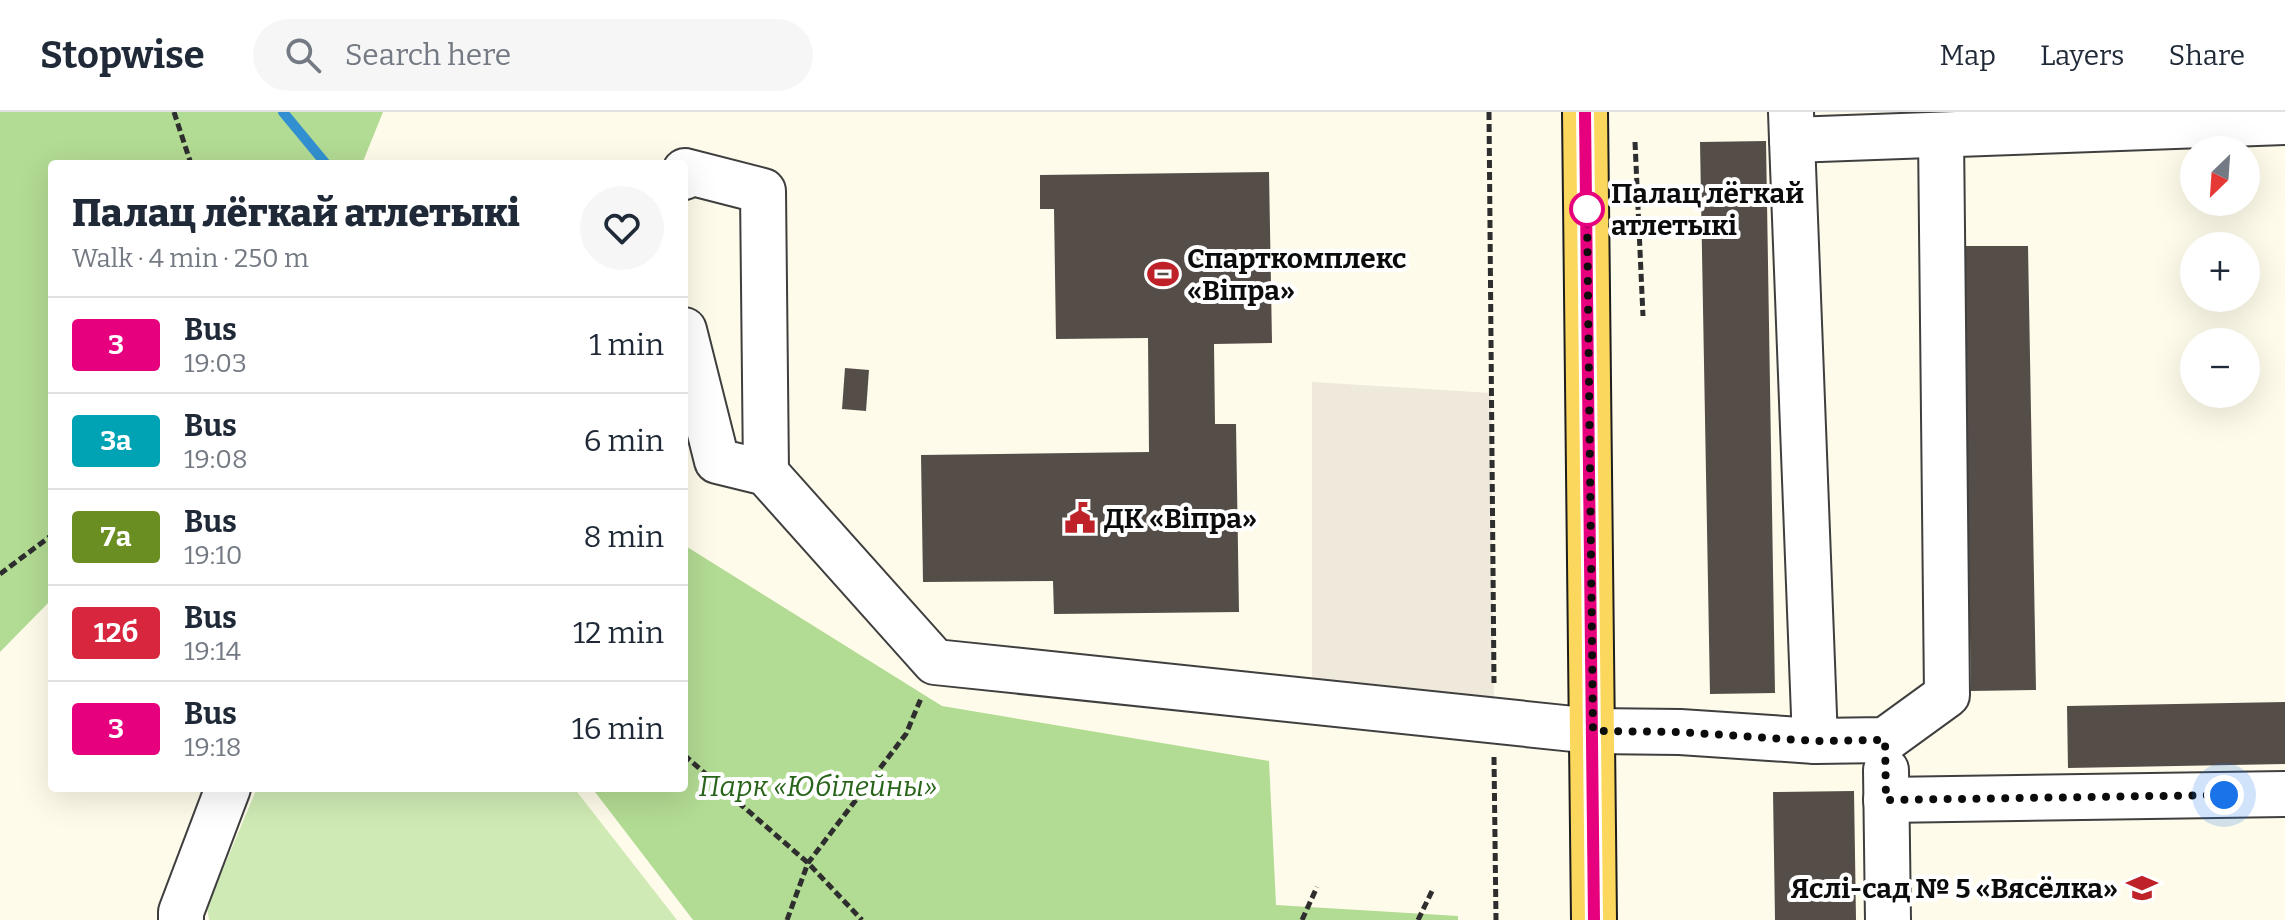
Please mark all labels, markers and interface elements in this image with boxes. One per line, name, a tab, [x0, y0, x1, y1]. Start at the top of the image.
search box	[253, 19, 813, 91]
text: Stopwise	[40, 32, 205, 78]
icon: search	[281, 33, 325, 77]
text: Search here	[345, 37, 511, 73]
text: Map	[1939, 39, 1996, 72]
text: Layers	[2040, 39, 2124, 72]
text: Share	[2168, 39, 2245, 72]
north arrow	[2180, 136, 2260, 216]
map controls	[2180, 136, 2260, 408]
place label: Палац лёгкай атлетыкі	[1611, 177, 1804, 242]
button: heart	[580, 186, 664, 270]
text: Палац лёгкай атлетыкі	[72, 190, 520, 236]
marker: Палац лёгкай атлетыкі	[1570, 192, 1604, 226]
button: +	[2180, 232, 2260, 312]
place label: Спарткомплекс «Віпра»	[1187, 242, 1406, 307]
text: Walk · 4 min · 250 m	[72, 243, 309, 274]
sports icon: Спарткомплекс «Віпра»	[1146, 257, 1180, 291]
text: Bus	[184, 312, 237, 348]
text: 1 min	[589, 327, 664, 363]
text: 3	[108, 328, 124, 361]
button: −	[2180, 328, 2260, 408]
text: 19:03	[184, 348, 247, 379]
text: Bus	[184, 408, 237, 444]
text: 6 min	[584, 423, 664, 459]
text: 3а	[100, 424, 132, 457]
text: 19:08	[184, 444, 248, 475]
public building icon: ДК «Віпра»	[1063, 501, 1097, 535]
place label: ДК «Віпра»	[1104, 502, 1257, 535]
text: Bus	[184, 504, 237, 540]
text: 8 min	[583, 519, 664, 555]
text: 7а	[101, 520, 131, 553]
text: 19:10	[184, 540, 243, 571]
text: Bus	[184, 600, 237, 636]
text: 12 min	[573, 615, 664, 651]
text: 12б	[94, 616, 138, 649]
text: 19:14	[184, 636, 241, 667]
text: Bus	[184, 696, 237, 732]
text: 16 min	[572, 711, 664, 747]
text: 3	[108, 712, 124, 745]
text: 19:18	[184, 732, 241, 763]
park label: Парк «Юбілейны»	[699, 770, 937, 803]
your location	[2204, 775, 2244, 815]
school or university icon: Яслі-сад № 5 «Вясёлка»	[2125, 871, 2159, 905]
place label: Яслі-сад № 5 «Вясёлка»	[1791, 872, 2118, 905]

